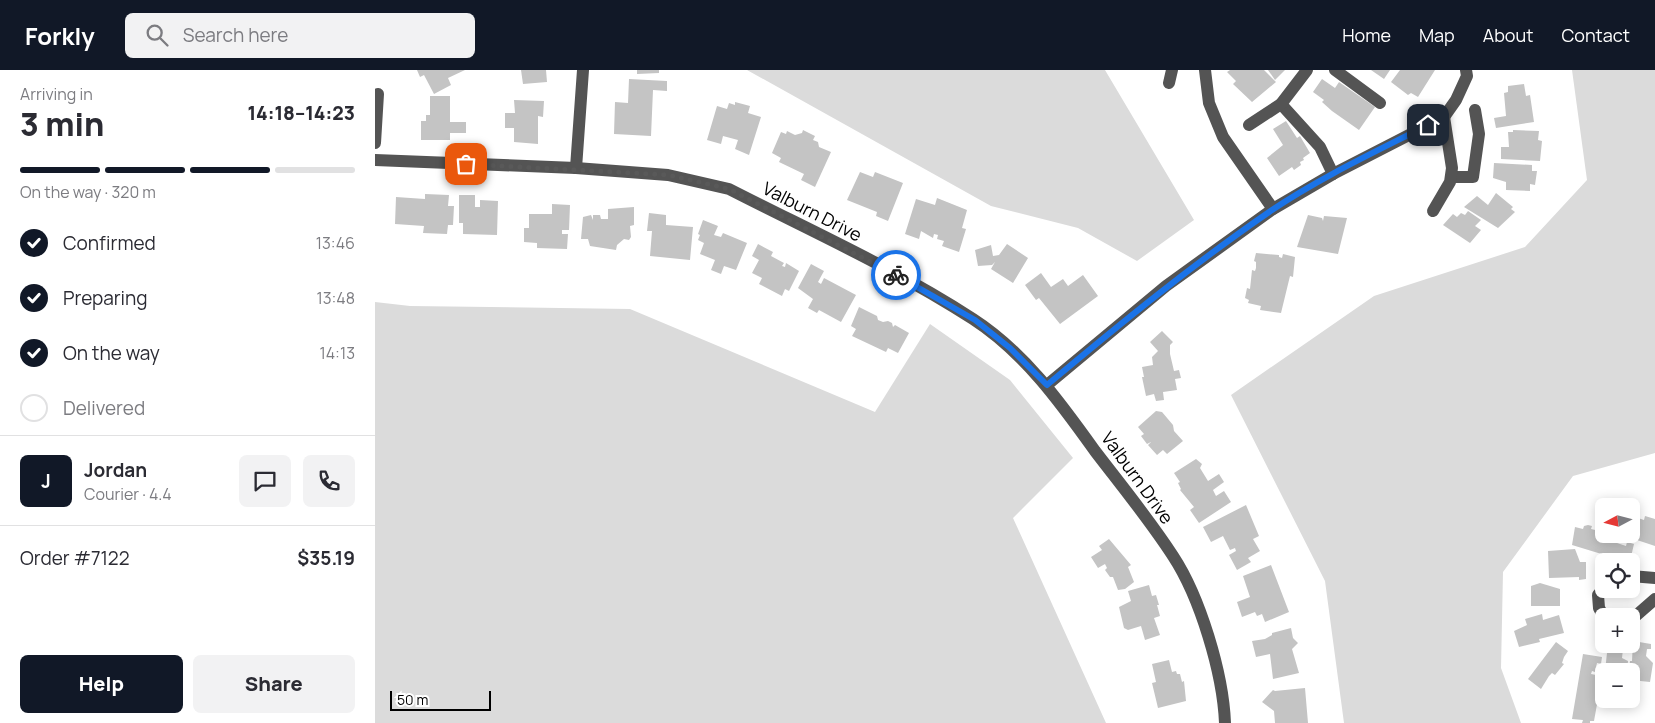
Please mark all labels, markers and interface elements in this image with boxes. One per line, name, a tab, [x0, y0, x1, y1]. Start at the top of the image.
search box	[125, 13, 475, 58]
text: Forkly	[25, 19, 95, 52]
icon: search	[143, 21, 171, 49]
text: Search here	[183, 22, 288, 48]
text: Home	[1342, 23, 1391, 47]
text: Map	[1419, 23, 1455, 47]
text: About	[1483, 23, 1533, 47]
text: Contact	[1561, 23, 1630, 47]
text: Arriving in	[20, 83, 93, 105]
text: 14:18–14:23	[247, 100, 355, 126]
text: 3 min	[20, 102, 104, 146]
pin	[1407, 104, 1449, 146]
icon: home	[1414, 111, 1442, 139]
pin	[445, 143, 487, 185]
icon: bag	[452, 150, 480, 178]
street label: Valburn Drive	[759, 176, 866, 246]
text: On the way · 320 m	[20, 181, 156, 203]
icon: check	[20, 229, 48, 257]
text: Confirmed	[63, 230, 156, 256]
text: 13:46	[316, 232, 355, 254]
courier	[871, 250, 921, 300]
icon: bike	[882, 261, 910, 289]
icon: check	[20, 284, 48, 312]
text: Preparing	[63, 285, 148, 311]
text: 13:48	[316, 287, 355, 309]
icon: check	[20, 339, 48, 367]
text: On the way	[63, 340, 160, 366]
text: 14:13	[319, 342, 355, 364]
text: Delivered	[63, 395, 145, 421]
street label: Valburn Drive	[1096, 426, 1179, 528]
button: chat	[239, 455, 291, 507]
button: phone	[303, 455, 355, 507]
text: Jordan	[84, 457, 147, 483]
text: J	[41, 468, 51, 494]
text: Courier · 4.4	[84, 483, 172, 505]
north arrow	[1595, 498, 1640, 542]
map controls	[1595, 498, 1640, 708]
text: Order #7122	[20, 545, 130, 571]
text: $35.19	[297, 545, 355, 571]
button: locate	[1595, 553, 1640, 598]
button: +	[1595, 608, 1640, 653]
button: Help	[20, 655, 183, 713]
button: Share	[193, 655, 355, 713]
button: −	[1595, 663, 1640, 708]
scale bar	[390, 688, 491, 711]
text: 50 m	[397, 690, 428, 709]

